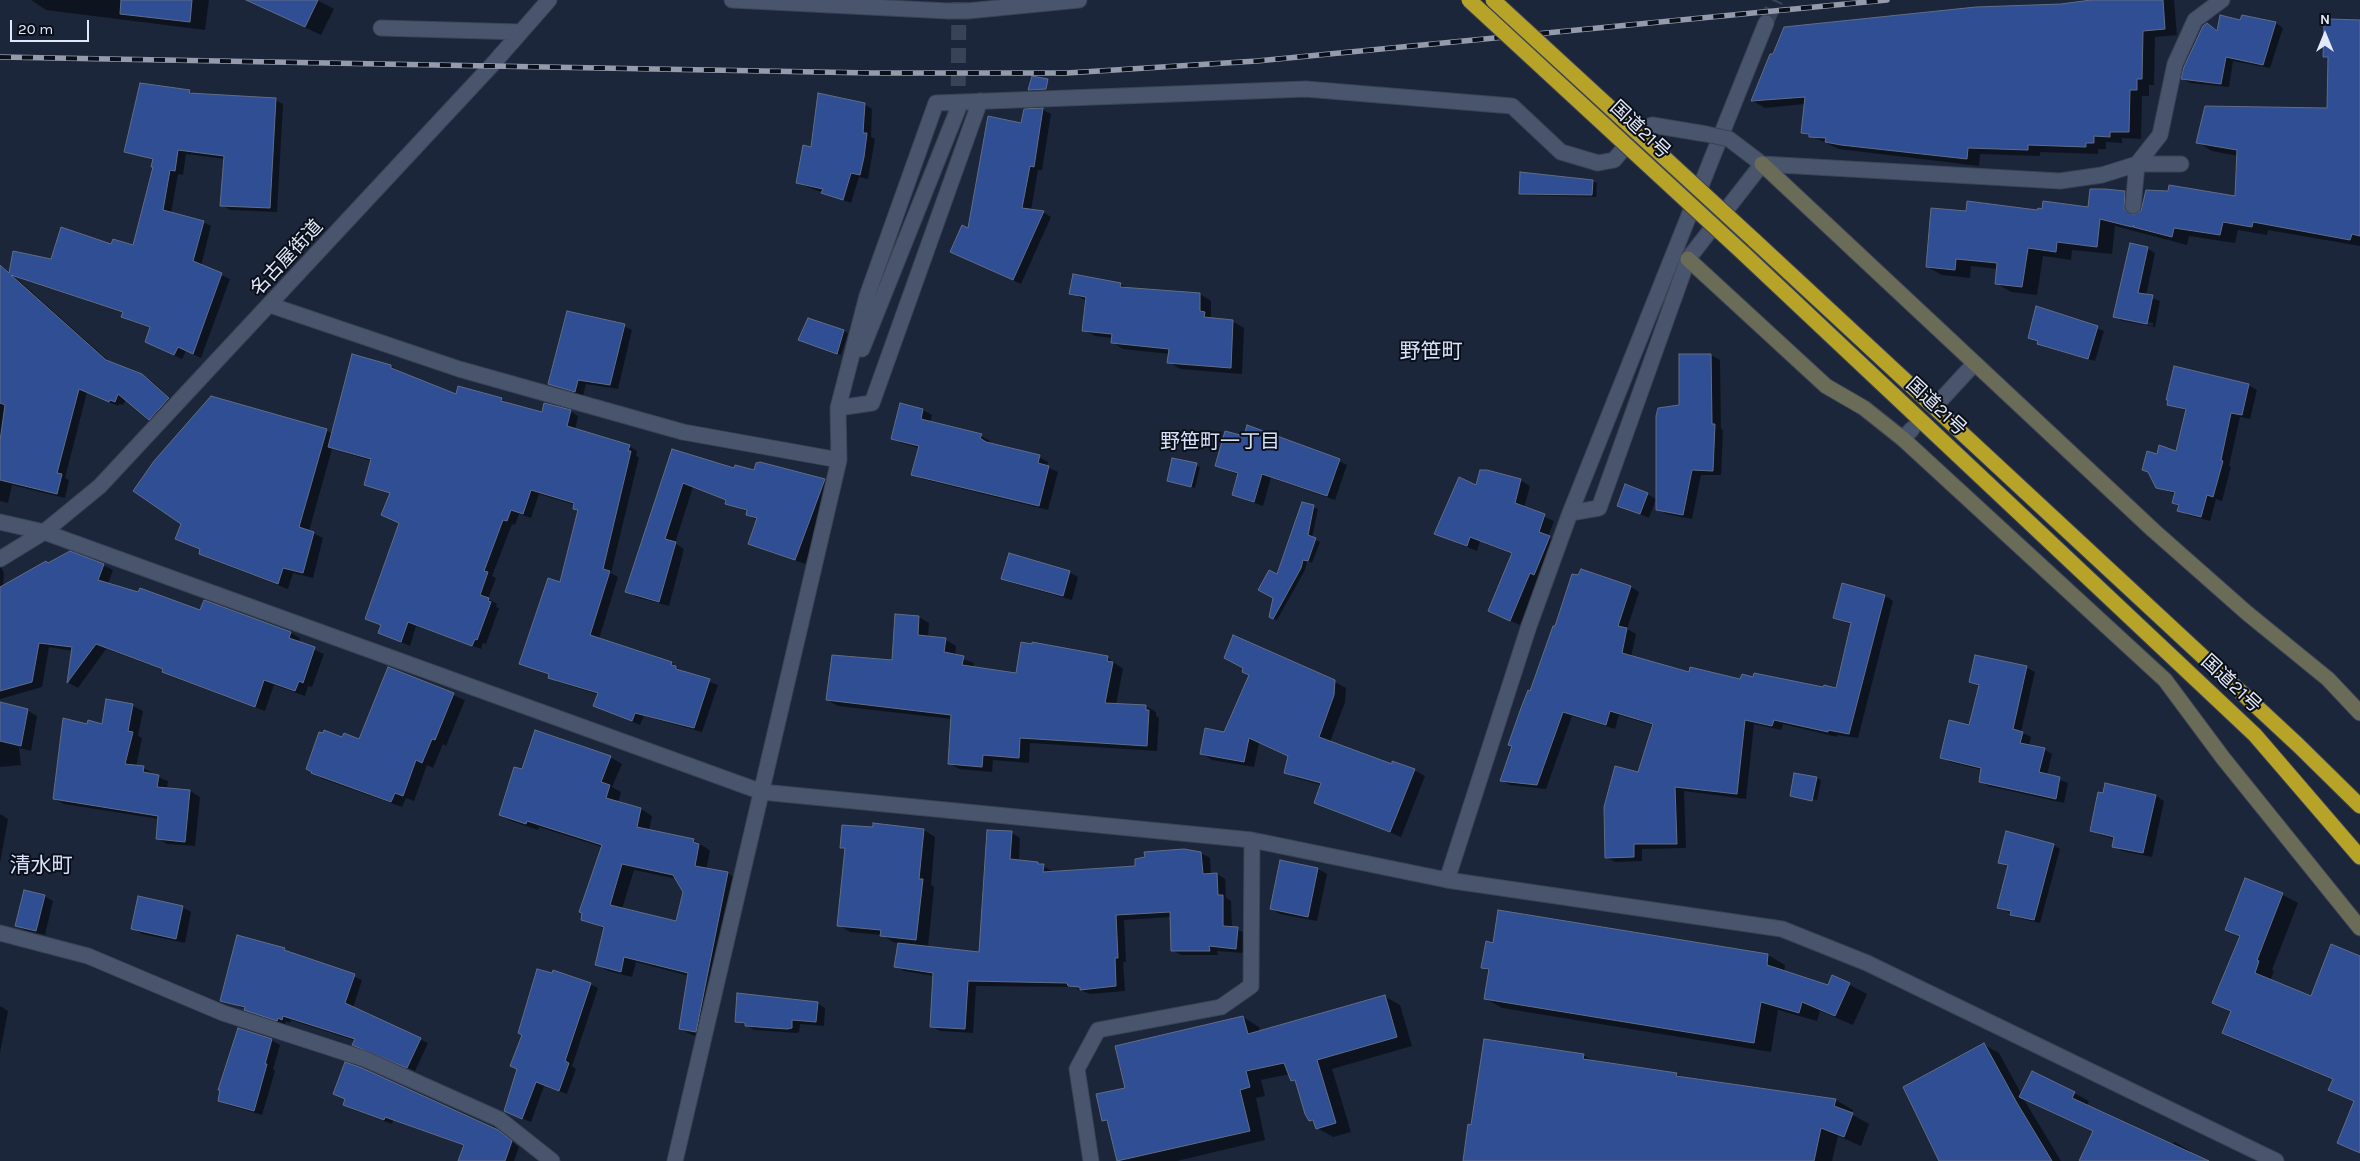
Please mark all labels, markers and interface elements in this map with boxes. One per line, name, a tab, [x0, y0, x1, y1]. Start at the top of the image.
scale bar	[12, 10, 91, 42]
north arrow	[2300, 10, 2350, 60]
text: N	[2320, 11, 2330, 28]
text: 20 m	[18, 20, 53, 38]
street label: 国道21号	[1605, 96, 1675, 164]
street label: 名古屋街道	[246, 215, 328, 301]
district label: 野笹町	[1400, 339, 1462, 365]
street label: 国道21号	[1901, 373, 1971, 441]
district label: 野笹町一丁目	[1160, 430, 1280, 454]
street label: 国道21号	[2196, 650, 2266, 718]
district label: 清水町	[10, 853, 72, 879]

